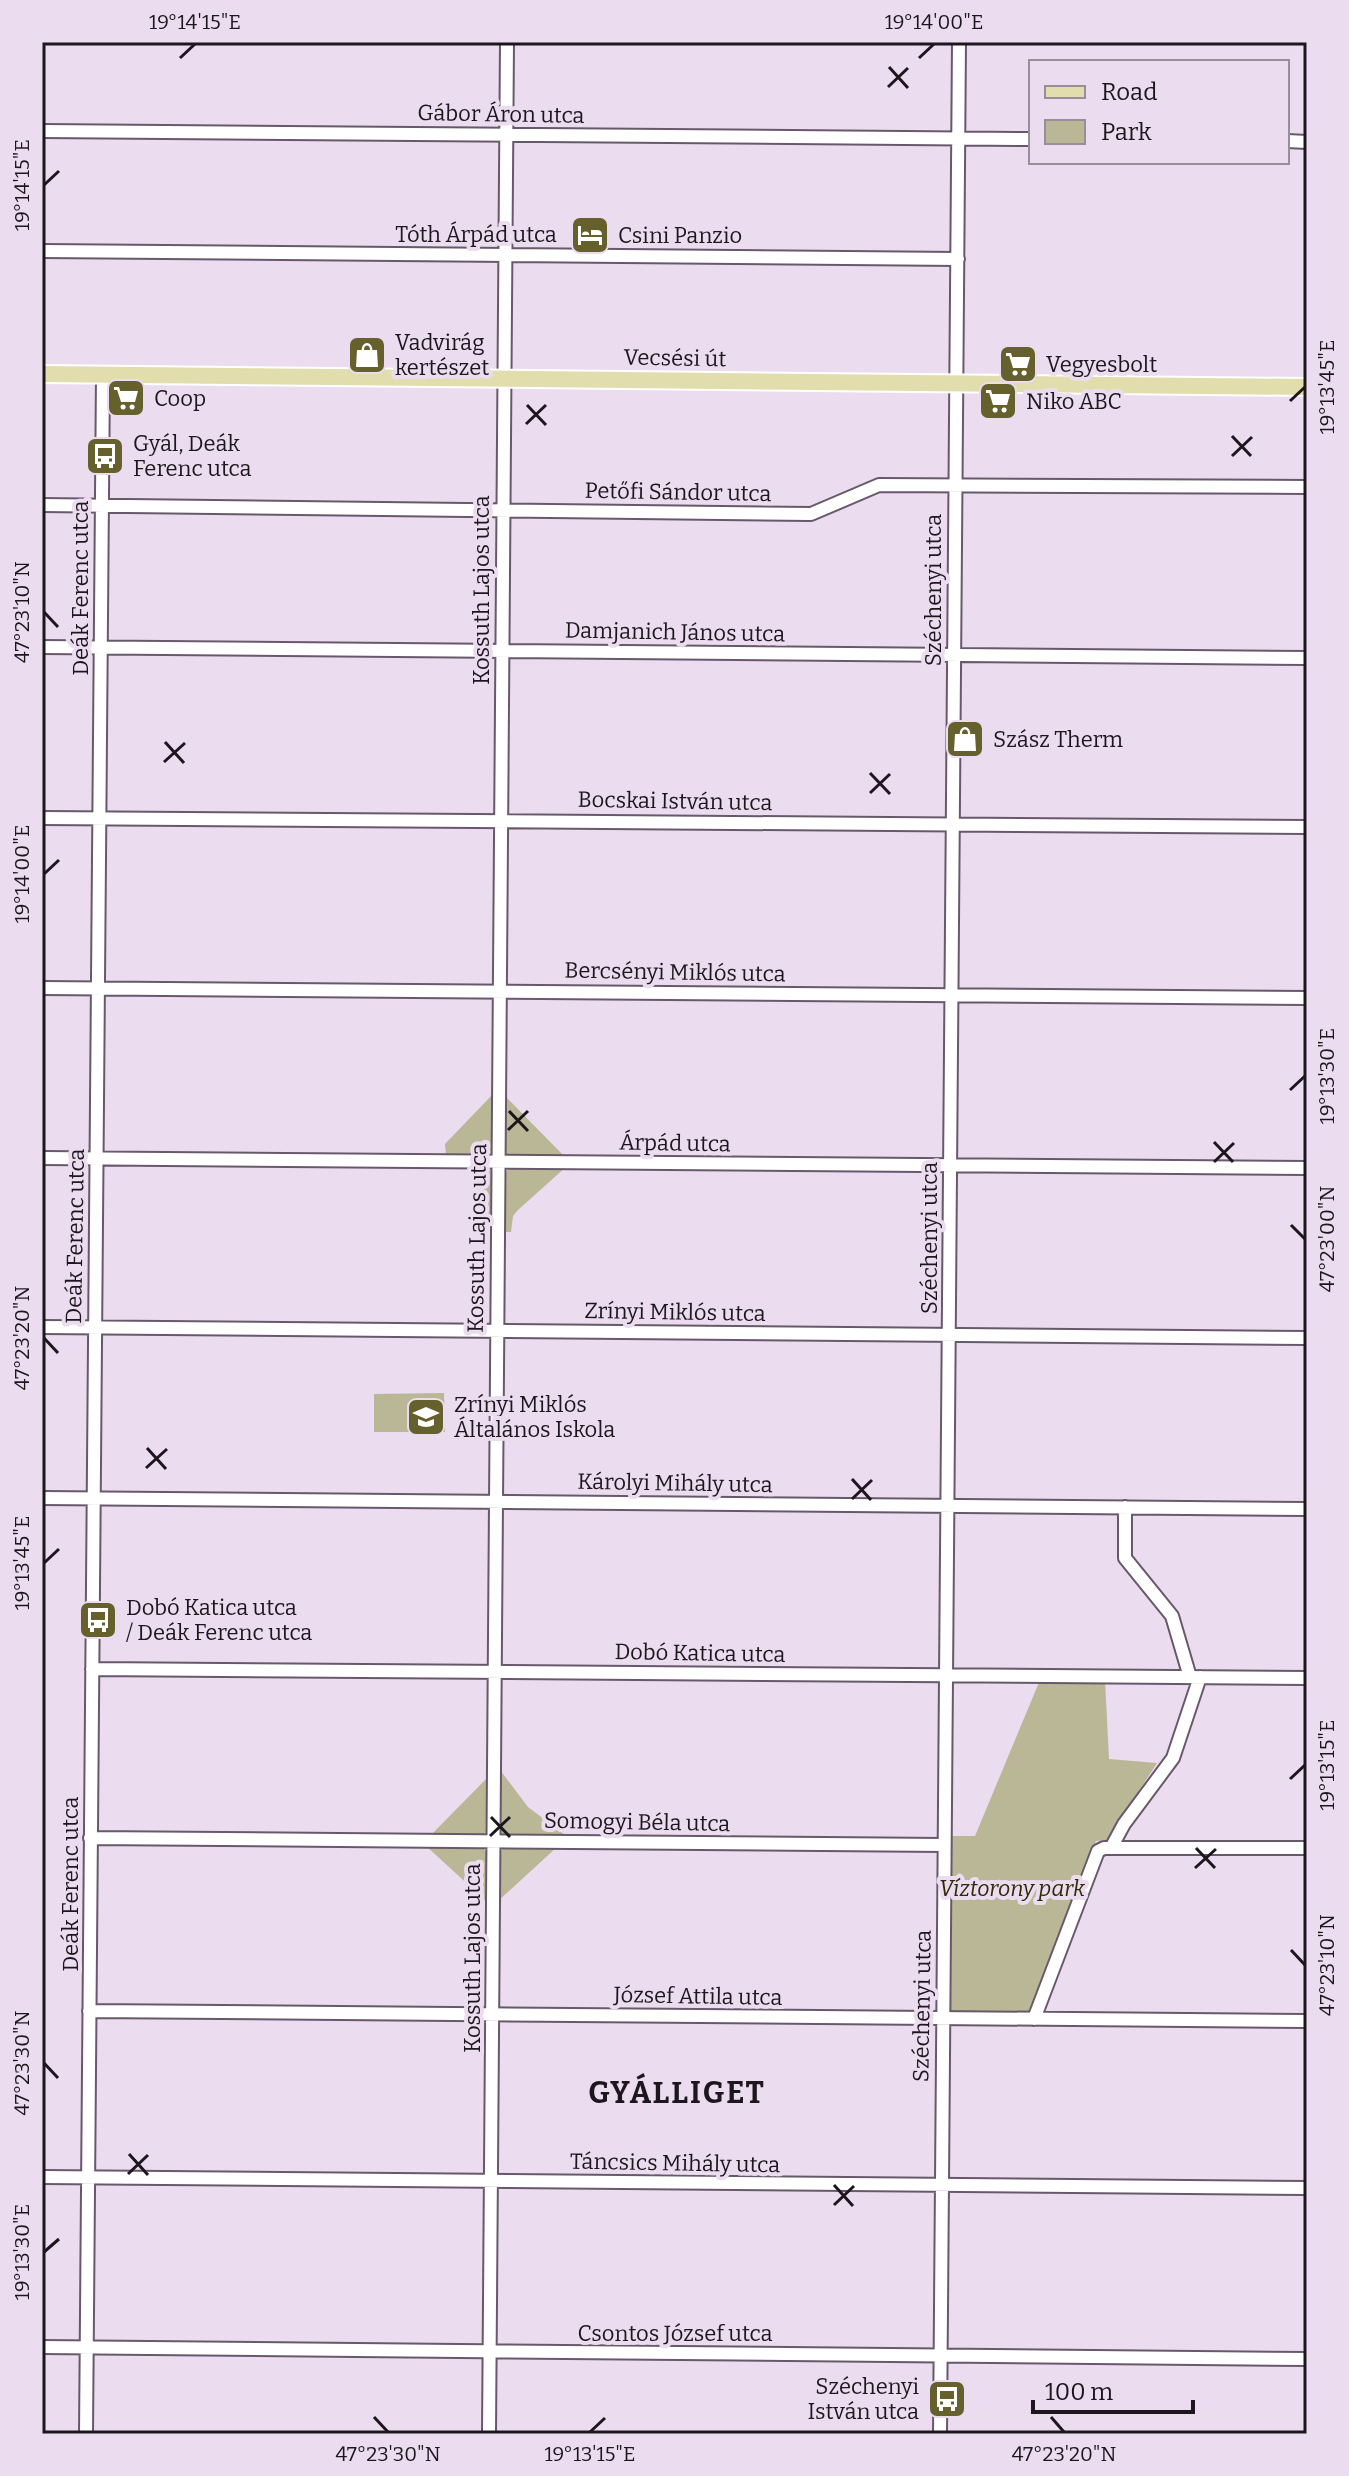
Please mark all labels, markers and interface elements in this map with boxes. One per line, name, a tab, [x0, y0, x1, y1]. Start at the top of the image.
text: 19°14'15"E	[149, 10, 241, 34]
text: 19°14'00"E	[885, 10, 983, 34]
legend	[1029, 60, 1289, 164]
text: Road	[1101, 78, 1157, 106]
street label: Gábor Áron utca	[417, 99, 585, 129]
text: Park	[1101, 118, 1152, 146]
text: 19°14'15"E	[10, 139, 34, 231]
hotel icon: Csini Panzio	[569, 214, 611, 256]
street label: Tóth Árpád utca	[395, 221, 557, 248]
place label: Csini Panzio	[618, 222, 742, 249]
place label: Vadvirág kertészet	[395, 329, 489, 381]
shop icon: Vadvirág kertészet	[346, 334, 388, 376]
text: 19°13'45"E	[1315, 340, 1339, 434]
supermarket icon: Vegyesbolt	[997, 343, 1039, 385]
street label: Vecsési út	[623, 344, 727, 372]
place label: Vegyesbolt	[1046, 351, 1157, 378]
supermarket icon: Coop	[105, 377, 147, 419]
supermarket icon: Niko ABC	[977, 380, 1019, 422]
place label: Coop	[154, 385, 206, 412]
place label: Niko ABC	[1026, 388, 1122, 415]
place label: Gyál, Deák Ferenc utca	[133, 430, 251, 482]
bus stop icon: Gyál, Deák Ferenc utca	[84, 435, 126, 477]
street label: Petőfi Sándor utca	[584, 477, 772, 507]
street label: Kossuth Lajos utca	[468, 495, 495, 685]
street label: Deák Ferenc utca	[67, 500, 94, 676]
street label: Széchenyi utca	[920, 514, 947, 666]
text: 47°23'10"N	[10, 561, 34, 663]
street label: Damjanich János utca	[565, 617, 785, 647]
shop icon: Szász Therm	[944, 718, 986, 760]
place label: Szász Therm	[993, 726, 1123, 753]
street label: Bocskai István utca	[577, 786, 773, 816]
text: 19°14'00"E	[10, 825, 34, 923]
street label: Bercsényi Miklós utca	[564, 957, 786, 987]
text: 19°13'30"E	[1315, 1028, 1339, 1124]
street label: Árpád utca	[619, 1129, 731, 1157]
street label: Kossuth Lajos utca	[462, 1143, 492, 1333]
street label: Deák Ferenc utca	[60, 1148, 90, 1324]
street label: Széchenyi utca	[916, 1162, 943, 1314]
text: 47°23'00"N	[1315, 1186, 1339, 1292]
text: 47°23'20"N	[10, 1286, 34, 1390]
street label: Zrínyi Miklós utca	[584, 1297, 766, 1327]
place label: Zrínyi Miklós Általános Iskola	[454, 1391, 615, 1443]
school or university icon: Zrínyi Miklós Általános Iskola	[405, 1396, 447, 1438]
street label: Károlyi Mihály utca	[577, 1468, 773, 1498]
text: 19°13'45"E	[10, 1516, 34, 1610]
place label: Dobó Katica utca / Deák Ferenc utca	[126, 1594, 312, 1646]
bus stop icon: Dobó Katica utca / Deák Ferenc utca	[77, 1599, 119, 1641]
street label: Dobó Katica utca	[614, 1638, 786, 1668]
text: 19°13'15"E	[1315, 1719, 1339, 1811]
street label: Deák Ferenc utca	[57, 1796, 84, 1972]
street label: Somogyi Béla utca	[544, 1807, 730, 1837]
street label: Kossuth Lajos utca	[459, 1863, 486, 2053]
park label: Víztorony park	[939, 1875, 1086, 1902]
text: 47°23'10"N	[1315, 1914, 1339, 2016]
street label: Széchenyi utca	[907, 1930, 937, 2082]
street label: József Attila utca	[612, 1981, 783, 2011]
text: 47°23'30"N	[10, 2010, 34, 2116]
district label: GYÁLLIGET	[588, 2073, 766, 2111]
street label: Táncsics Mihály utca	[570, 2148, 780, 2178]
text: 19°13'30"E	[10, 2204, 34, 2300]
street label: Csontos József utca	[577, 2320, 773, 2347]
scale bar	[1033, 2364, 1193, 2414]
place label: Széchenyi István utca	[808, 2373, 919, 2425]
bus stop icon: Széchenyi István utca	[926, 2378, 968, 2420]
text: 100 m	[1045, 2378, 1113, 2406]
text: 47°23'30"N	[335, 2442, 441, 2466]
text: 19°13'15"E	[544, 2442, 636, 2466]
text: 47°23'20"N	[1012, 2442, 1116, 2466]

